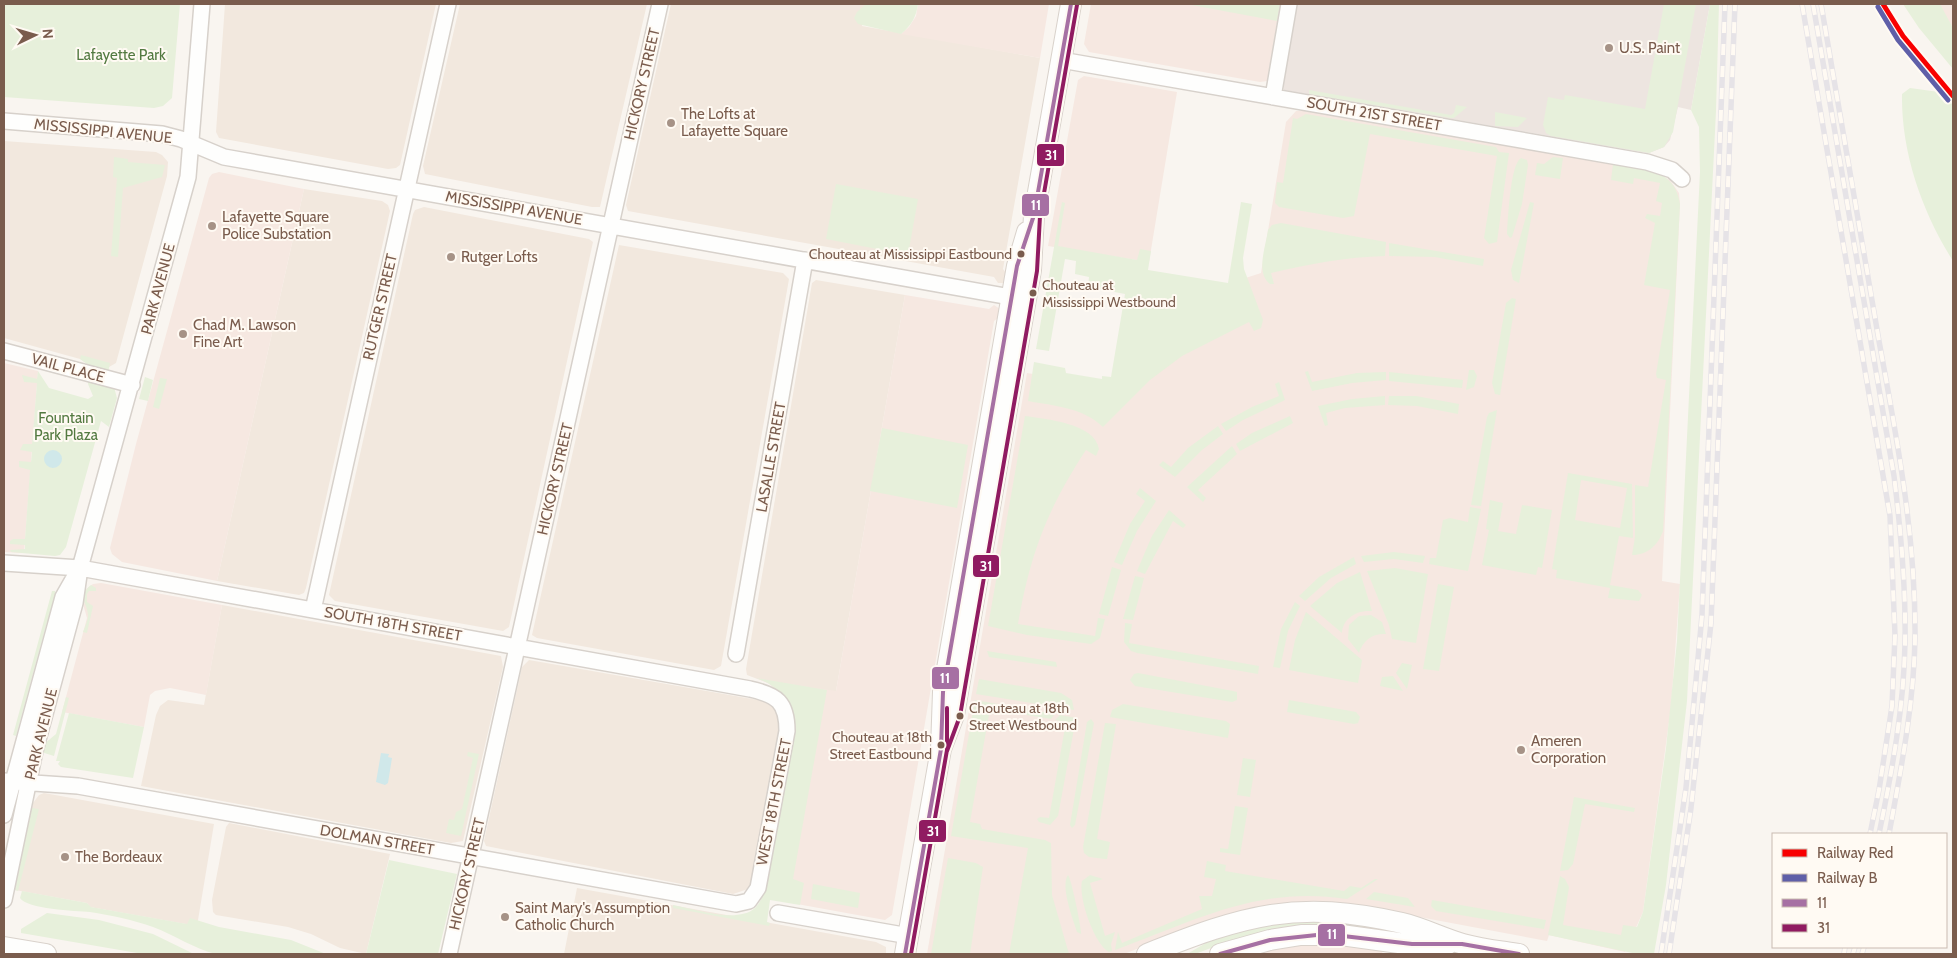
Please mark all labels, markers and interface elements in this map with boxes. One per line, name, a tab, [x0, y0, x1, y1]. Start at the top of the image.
north arrow	[10, 10, 60, 60]
street label: HICKORY STREET	[620, 26, 664, 142]
text: N	[39, 28, 57, 40]
place label: U.S. Paint	[1619, 39, 1680, 57]
marker: U.S. Paint	[1603, 42, 1615, 54]
park label: Lafayette Park	[76, 46, 166, 64]
street label: SOUTH 21ST STREET	[1305, 93, 1443, 135]
place label: The Lofts at Lafayette Square	[681, 105, 788, 140]
street label: MISSISSIPPI AVENUE	[33, 115, 173, 147]
marker: The Lofts at Lafayette Square	[665, 117, 677, 129]
line badge: 31	[1036, 143, 1065, 167]
text: 31	[1045, 146, 1057, 164]
street label: MISSISSIPPI AVENUE	[444, 187, 584, 229]
line badge: 11	[1021, 193, 1050, 217]
text: 11	[1031, 196, 1041, 214]
place label: Lafayette Square Police Substation	[222, 208, 331, 243]
marker: Lafayette Square Police Substation	[206, 220, 218, 232]
street label: PARK AVENUE	[137, 241, 179, 337]
place label: Chouteau at Mississippi Eastbound	[809, 245, 1012, 263]
place label: Rutger Lofts	[461, 248, 538, 266]
marker: Chouteau at Mississippi Eastbound	[1016, 249, 1026, 259]
marker: Rutger Lofts	[445, 251, 457, 263]
street label: RUTGER STREET	[359, 252, 401, 362]
place label: Chouteau at Mississippi Westbound	[1042, 276, 1176, 311]
marker: Chouteau at Mississippi Westbound	[1028, 288, 1038, 298]
place label: Chad M. Lawson Fine Art	[193, 316, 296, 351]
marker: Chad M. Lawson Fine Art	[177, 328, 189, 340]
street label: VAIL PLACE	[29, 350, 107, 386]
street label: LASALLE STREET	[752, 400, 790, 514]
park label: Fountain Park Plaza	[34, 409, 99, 444]
street label: HICKORY STREET	[533, 421, 577, 537]
line badge: 31	[972, 554, 1000, 578]
text: 31	[980, 557, 992, 575]
street label: SOUTH 18TH STREET	[323, 603, 463, 645]
line badge: 11	[931, 666, 960, 690]
text: 11	[940, 669, 950, 687]
street label: PARK AVENUE	[21, 686, 61, 782]
place label: Chouteau at 18th Street Westbound	[969, 699, 1077, 734]
marker: Chouteau at 18th Street Westbound	[955, 711, 965, 721]
place label: Chouteau at 18th Street Eastbound	[829, 728, 932, 763]
place label: Ameren Corporation	[1531, 732, 1606, 767]
street label: WEST 18TH STREET	[753, 737, 795, 867]
marker: Chouteau at 18th Street Eastbound	[936, 740, 946, 750]
marker: Ameren Corporation	[1515, 744, 1527, 756]
street label: HICKORY STREET	[445, 816, 489, 932]
line badge: 31	[918, 819, 947, 843]
street label: DOLMAN STREET	[318, 821, 436, 859]
text: 31	[927, 822, 939, 840]
legend	[1772, 833, 1947, 948]
text: Railway Red	[1817, 844, 1893, 862]
place label: The Bordeaux	[75, 848, 162, 866]
marker: The Bordeaux	[59, 851, 71, 863]
text: Railway B	[1817, 869, 1877, 887]
text: 11	[1817, 894, 1827, 912]
place label: Saint Mary's Assumption Catholic Church	[515, 899, 670, 934]
marker: Saint Mary's Assumption Catholic Church	[499, 911, 511, 923]
text: 31	[1817, 919, 1830, 937]
line badge: 11	[1317, 923, 1346, 947]
text: 11	[1327, 925, 1337, 943]

